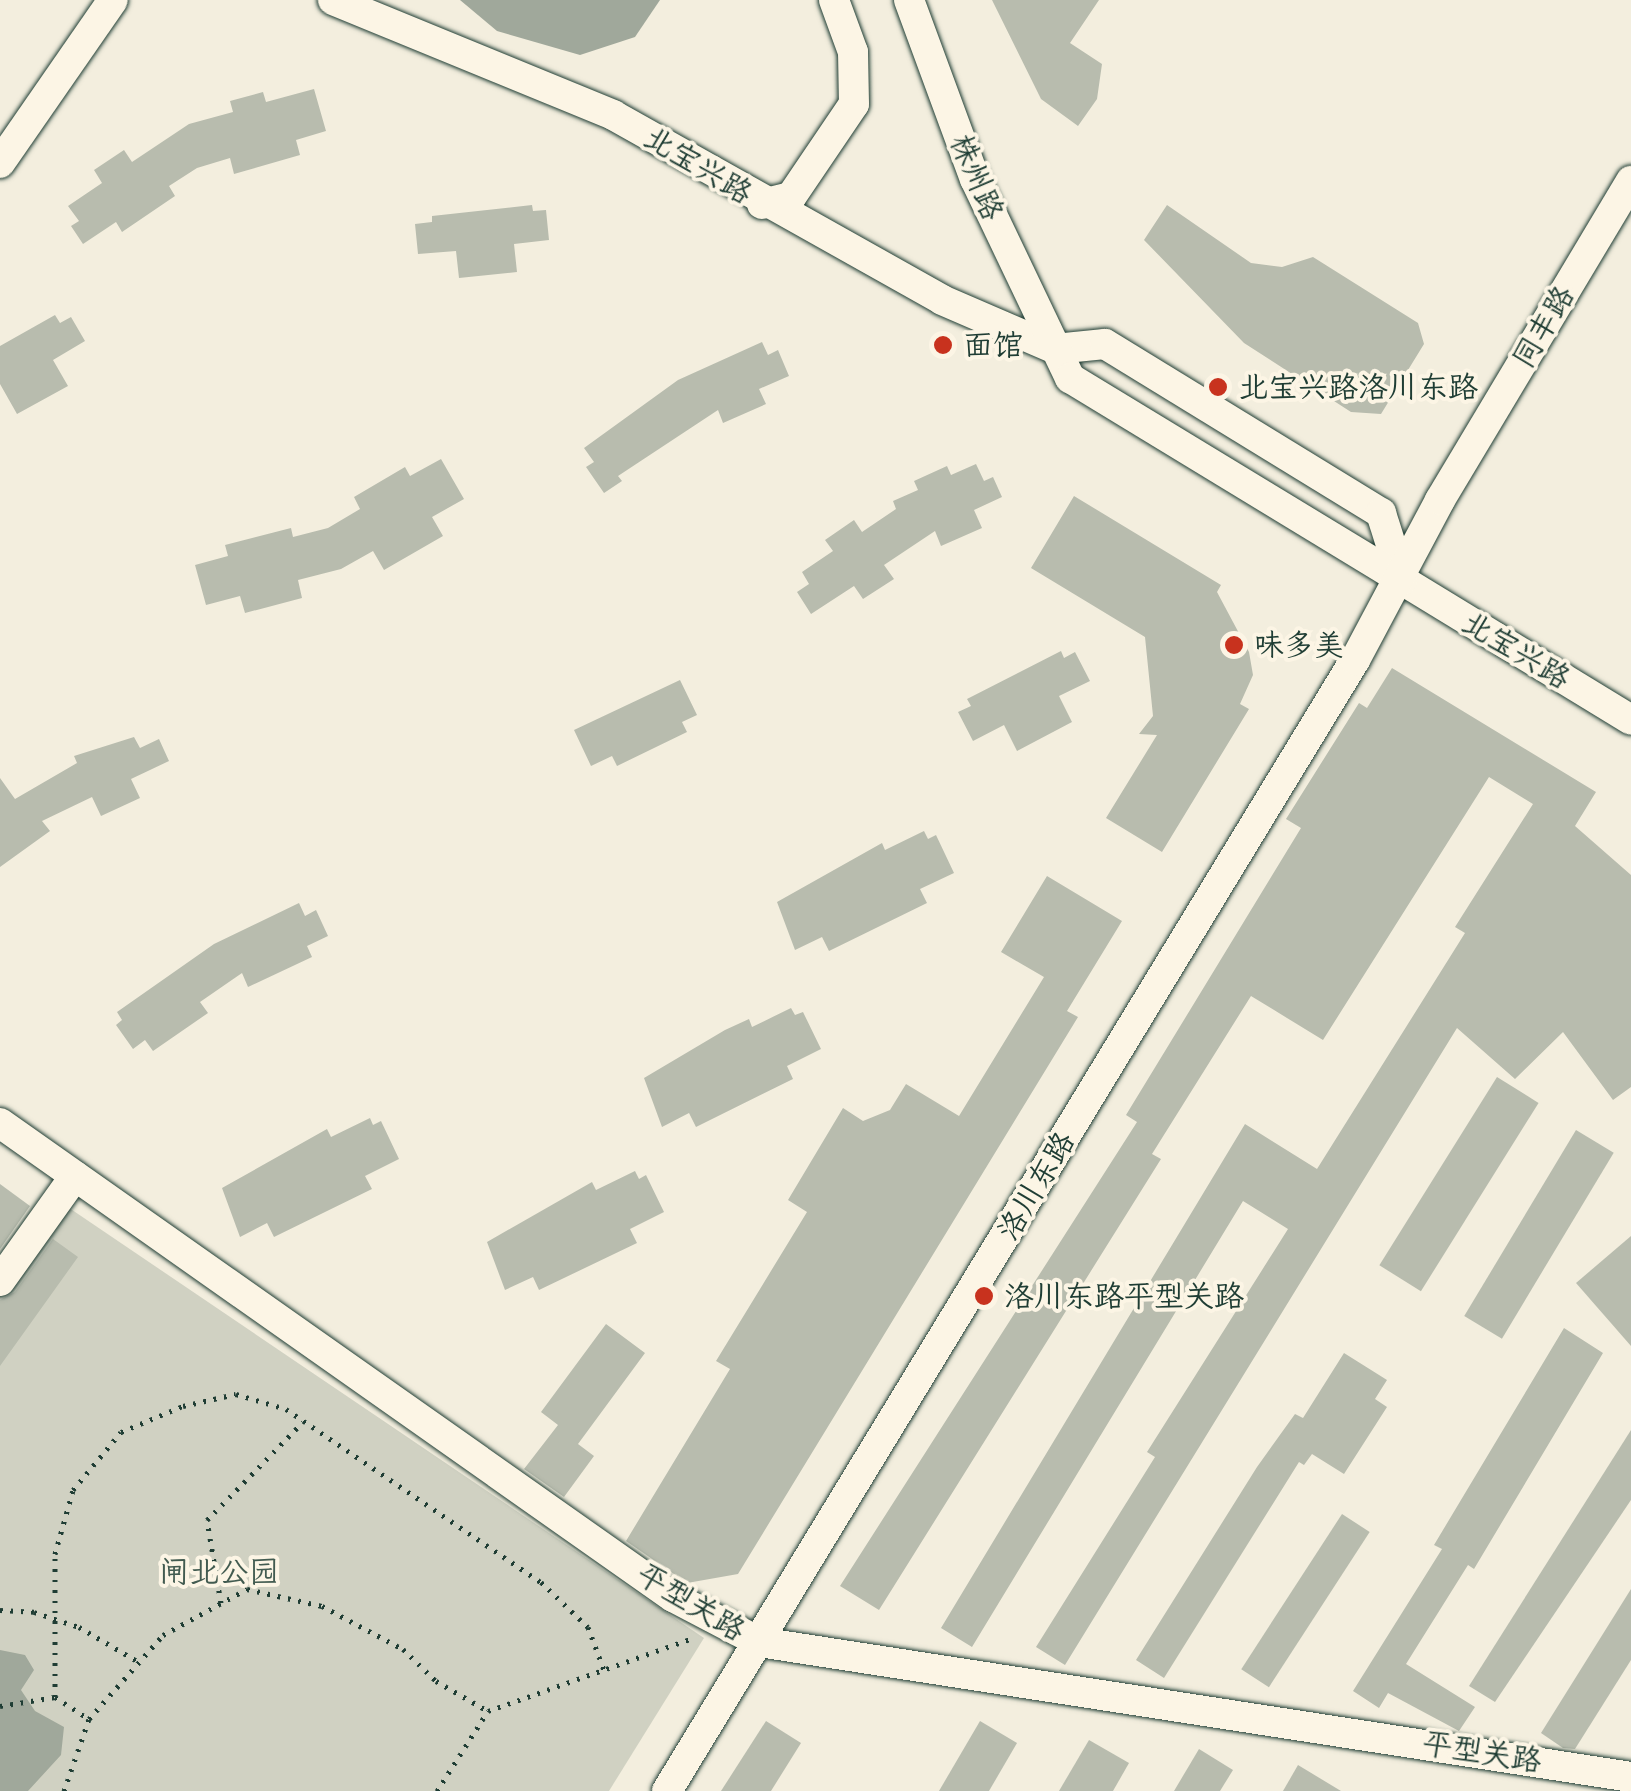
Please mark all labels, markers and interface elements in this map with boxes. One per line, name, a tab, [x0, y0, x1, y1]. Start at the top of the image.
street label: 北宝兴路	[637, 119, 759, 211]
street label: 株州路	[943, 129, 1011, 225]
street label: 同丰路	[1504, 279, 1582, 375]
place label: 面馆	[963, 327, 1023, 363]
marker: 面馆	[932, 334, 954, 356]
place label: 北宝兴路洛川东路	[1238, 369, 1478, 405]
marker: 北宝兴路洛川东路	[1207, 376, 1229, 398]
street label: 北宝兴路	[1455, 604, 1577, 696]
place label: 味多美	[1254, 627, 1344, 663]
marker: 味多美	[1223, 634, 1245, 656]
street label: 洛川东路	[990, 1125, 1082, 1247]
place label: 洛川东路平型关路	[1004, 1278, 1244, 1314]
marker: 洛川东路平型关路	[973, 1285, 995, 1307]
park label: 闸北公园	[159, 1554, 279, 1590]
street label: 平型关路	[630, 1556, 752, 1648]
street label: 平型关路	[1420, 1725, 1544, 1779]

